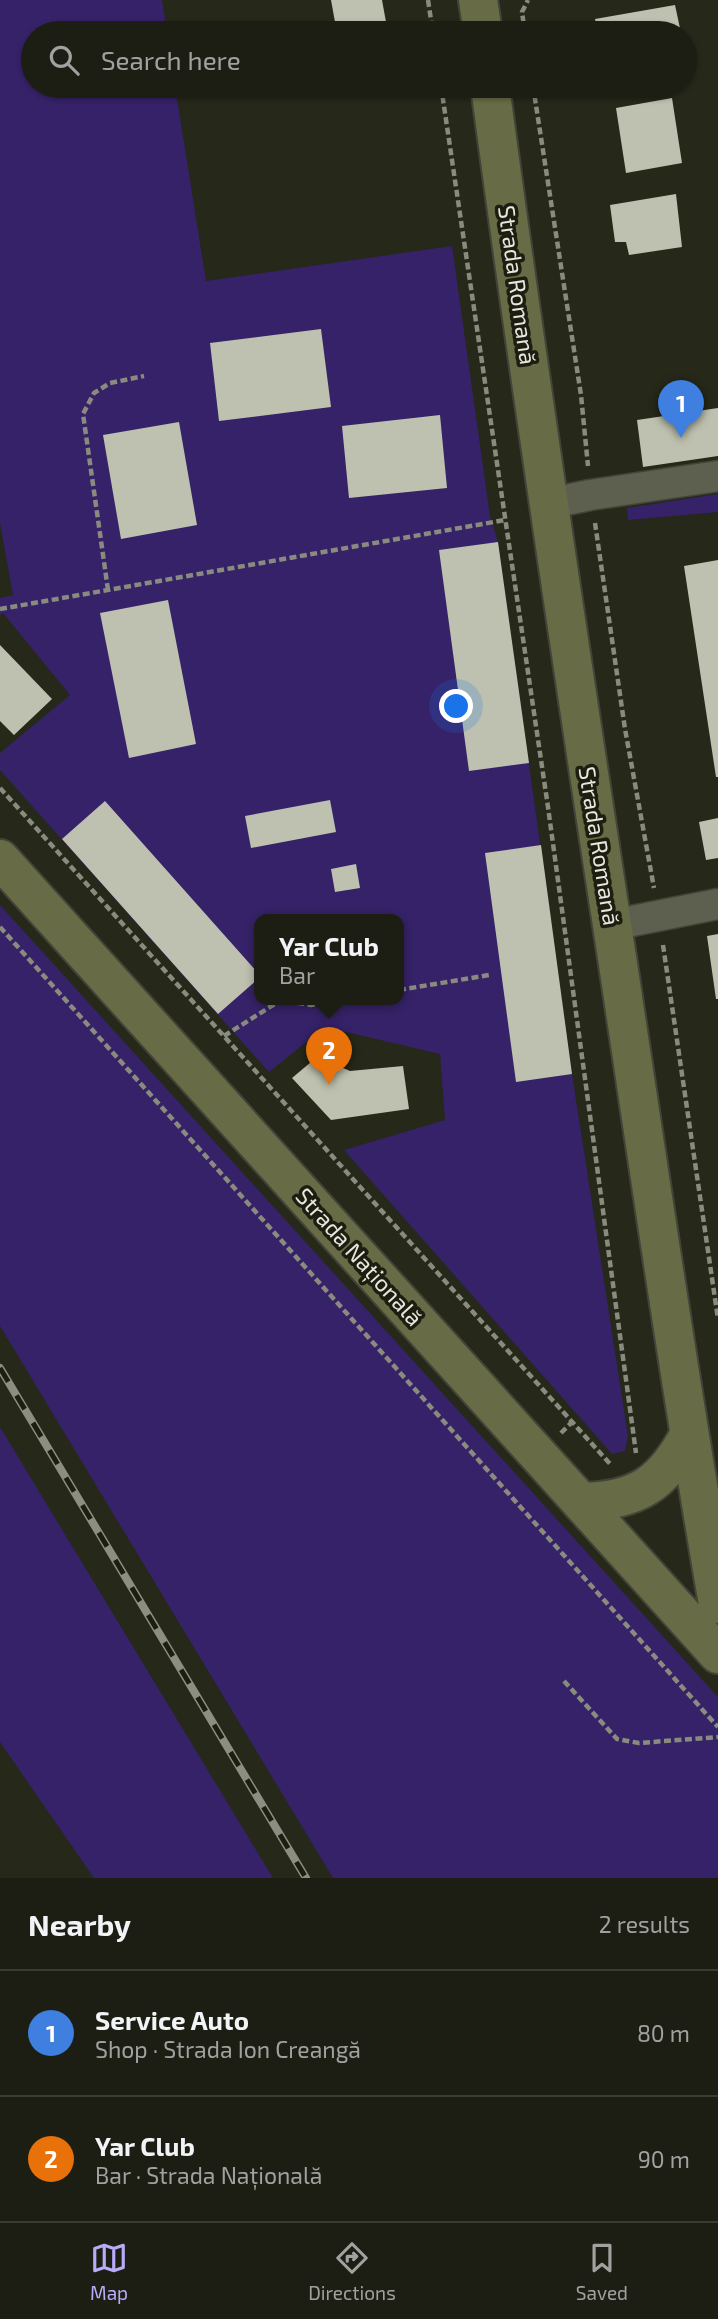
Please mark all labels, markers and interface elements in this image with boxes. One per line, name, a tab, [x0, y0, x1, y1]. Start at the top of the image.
search box	[21, 21, 697, 98]
icon: search	[45, 41, 83, 79]
text: Search here	[101, 44, 241, 75]
street label: Strada Romană	[493, 204, 543, 366]
pin: 1	[658, 380, 704, 438]
your location	[439, 689, 473, 723]
street label: Strada Romană	[574, 765, 626, 927]
popup	[254, 914, 404, 1005]
text: Yar Club	[279, 930, 379, 961]
text: Bar	[279, 961, 315, 989]
pin: 2	[306, 1027, 352, 1085]
street label: Strada Națională	[289, 1182, 429, 1332]
text: Nearby	[28, 1906, 131, 1942]
text: 2 results	[599, 1910, 690, 1938]
text: Service Auto	[95, 2004, 249, 2035]
text: 1	[46, 2019, 56, 2047]
text: 80 m	[637, 2019, 690, 2047]
text: Shop · Strada Ion Creangă	[95, 2035, 361, 2063]
text: Yar Club	[95, 2130, 195, 2161]
text: 2	[44, 2145, 58, 2173]
text: 90 m	[638, 2145, 690, 2173]
text: Bar · Strada Națională	[95, 2161, 322, 2189]
tab: Map	[90, 2239, 128, 2304]
tab: Directions	[308, 2239, 396, 2304]
tab: Saved	[576, 2239, 628, 2304]

